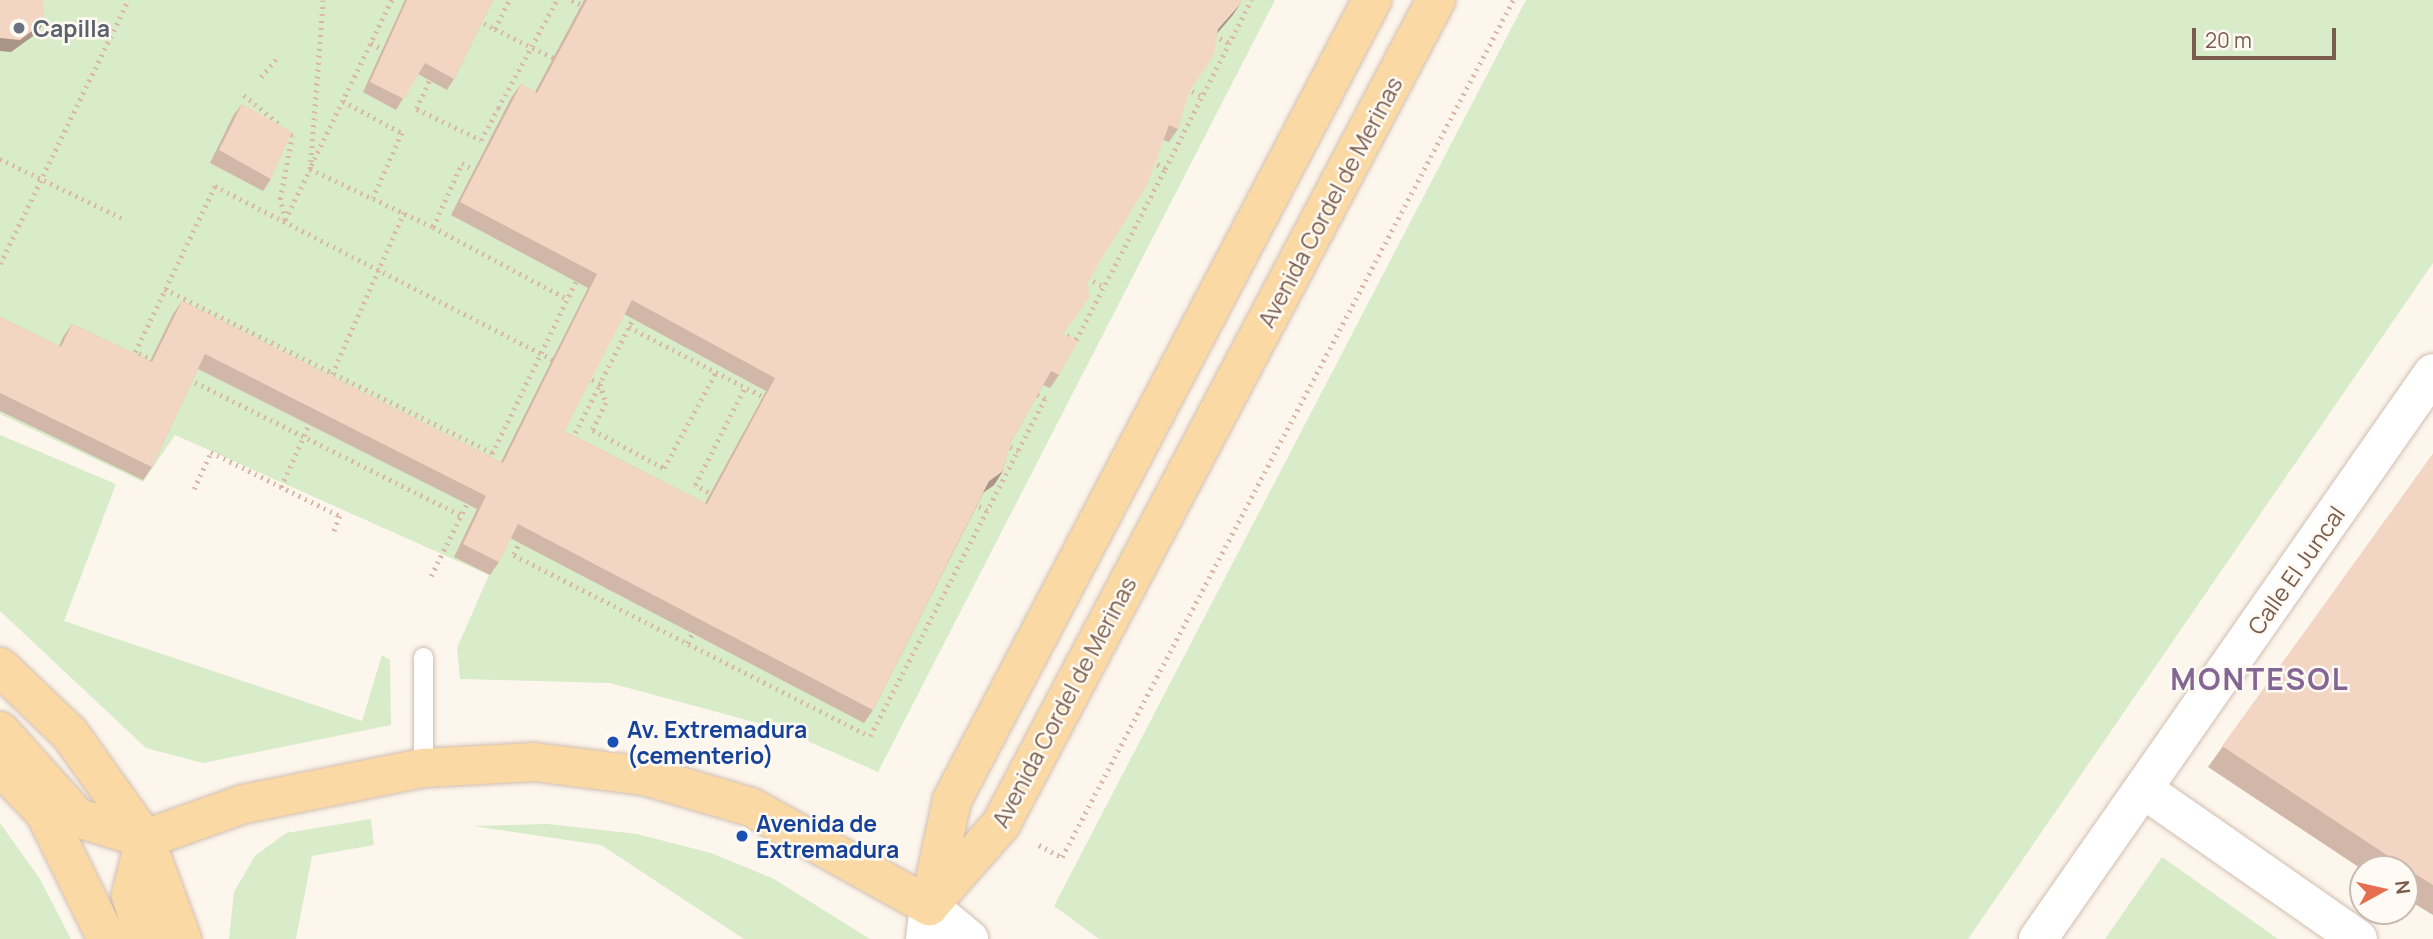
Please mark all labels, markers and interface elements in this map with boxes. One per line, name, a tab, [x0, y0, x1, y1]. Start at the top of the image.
place label: Capilla	[33, 14, 110, 42]
scale bar	[2195, 14, 2338, 58]
marker: Capilla	[11, 20, 27, 36]
text: 20 m	[2205, 26, 2252, 54]
street label: Avenida Cordel de Merinas	[1252, 72, 1408, 332]
street label: Calle El Juncal	[2242, 501, 2350, 639]
street label: Avenida Cordel de Merinas	[986, 572, 1142, 832]
district label: MONTESOL	[2171, 661, 2349, 697]
place label: Av. Extremadura (cementerio)	[627, 715, 807, 769]
marker: Av. Extremadura (cementerio)	[605, 734, 621, 750]
place label: Avenida de Extremadura	[756, 809, 899, 863]
marker: Avenida de Extremadura	[734, 828, 750, 844]
north arrow	[2349, 855, 2419, 925]
text: N	[2389, 879, 2417, 896]

